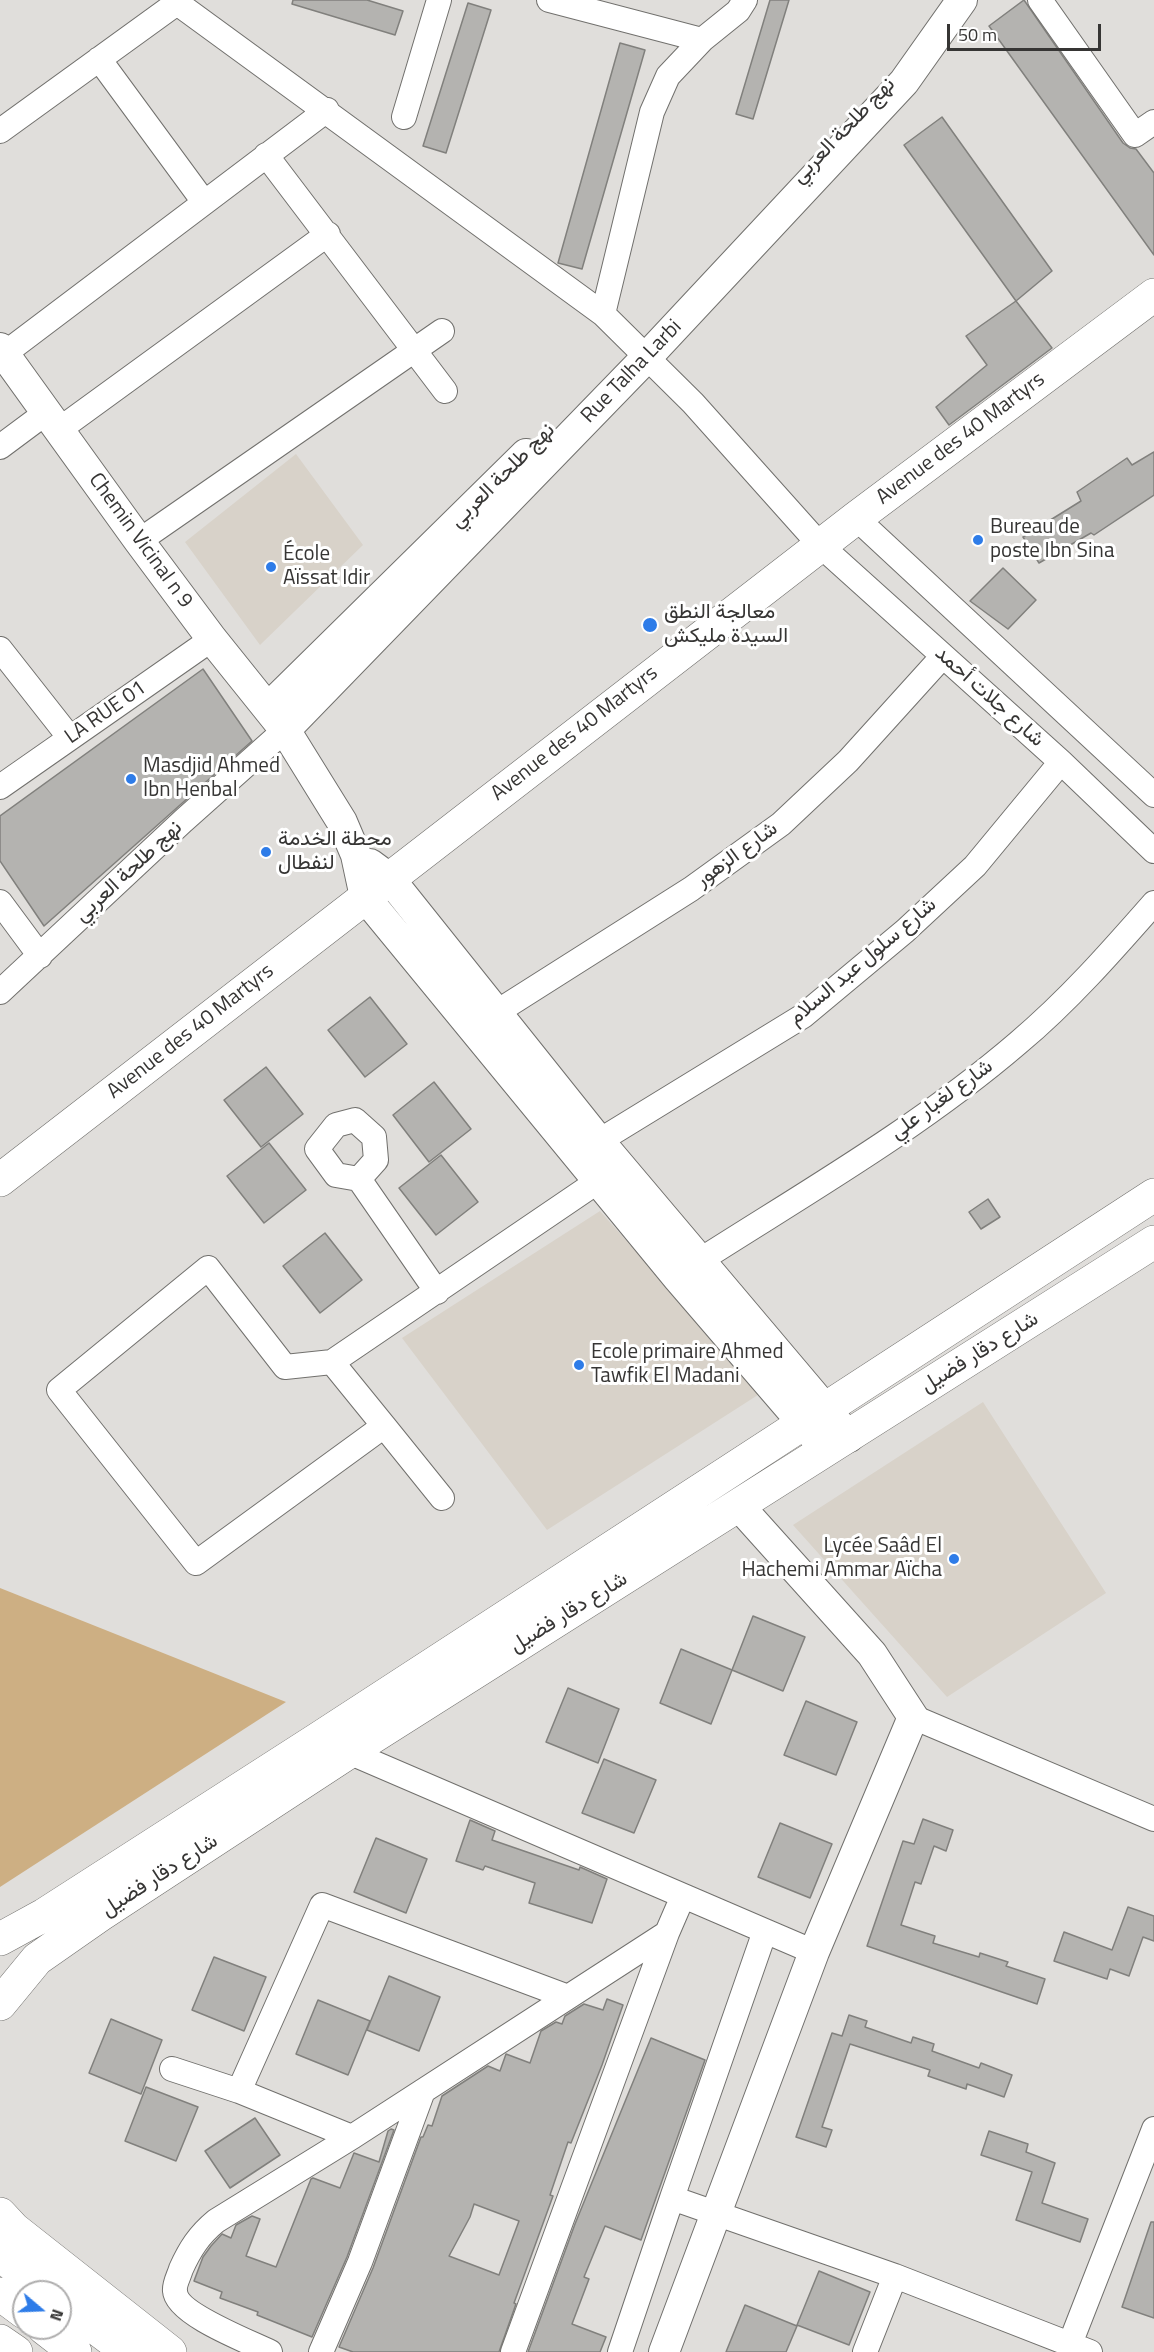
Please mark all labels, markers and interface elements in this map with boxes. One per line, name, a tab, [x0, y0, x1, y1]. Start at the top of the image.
scale bar	[950, 12, 1104, 50]
text: 50 m	[958, 21, 997, 48]
street label: نهج طلحة العربي	[787, 73, 901, 189]
street label: Rue Talha Larbi	[576, 315, 688, 429]
street label: Avenue des 40 Martyrs	[872, 367, 1050, 511]
street label: نهج طلحة العربي	[445, 418, 561, 534]
street label: Chemin Vicinal n 9	[83, 469, 197, 613]
place label: Bureau de poste Ibn Sina	[990, 515, 1114, 565]
marker: Bureau de poste Ibn Sina	[971, 533, 985, 547]
place label: École Aïssat Idir	[283, 542, 370, 592]
marker: École Aïssat Idir	[264, 560, 278, 574]
place label: معالجة النطق السيدة مليكش	[664, 600, 788, 650]
marker: معالجة النطق السيدة مليكش	[641, 616, 659, 634]
street label: شارع جلات أحمد	[929, 641, 1049, 753]
street label: Avenue des 40 Martyrs	[487, 661, 663, 807]
street label: LA RUE 01	[61, 676, 151, 750]
place label: Masdjid Ahmed Ibn Henbal	[143, 754, 280, 804]
marker: Masdjid Ahmed Ibn Henbal	[124, 772, 138, 786]
street label: نهج طلحة العربي	[70, 816, 188, 928]
street label: شارع الزهور	[691, 817, 783, 893]
place label: محطة الخدمة لنفطال	[278, 827, 392, 877]
marker: محطة الخدمة لنفطال	[259, 845, 273, 859]
street label: شارع سلول عبد السلام	[784, 893, 942, 1031]
street label: Avenue des 40 Martyrs	[103, 959, 279, 1105]
street label: شارع لغبار علي	[886, 1054, 998, 1146]
street label: شارع دقار فضيل	[917, 1307, 1043, 1399]
place label: Ecole primaire Ahmed Tawfik El Madani	[591, 1340, 784, 1390]
marker: Ecole primaire Ahmed Tawfik El Madani	[572, 1358, 586, 1372]
place label: Lycée Saâd El Hachemi Ammar Aïcha	[741, 1534, 942, 1584]
marker: Lycée Saâd El Hachemi Ammar Aïcha	[947, 1552, 961, 1566]
street label: شارع دقار فضيل	[506, 1567, 632, 1659]
street label: شارع دقار فضيل	[97, 1829, 223, 1923]
north arrow	[12, 2280, 72, 2340]
text: N	[44, 2306, 70, 2324]

